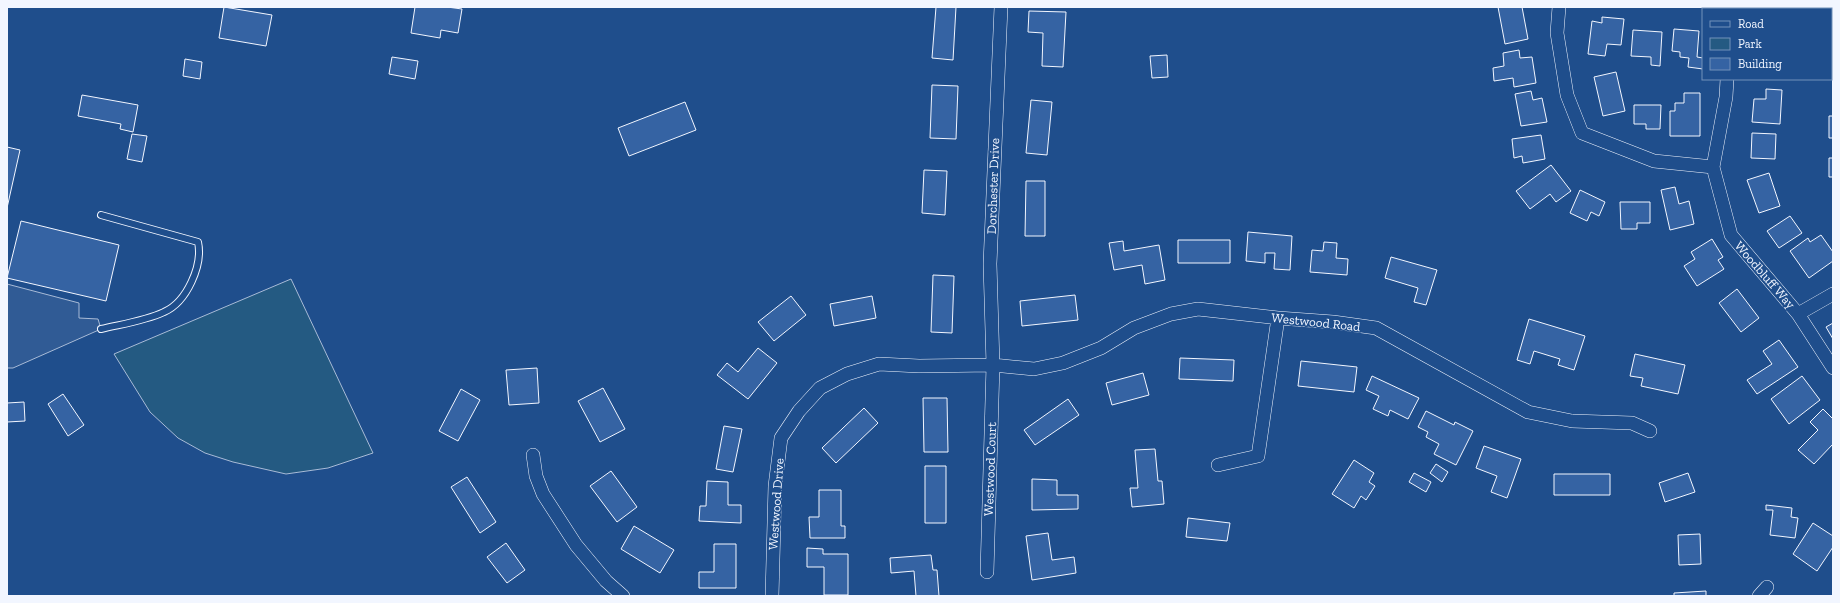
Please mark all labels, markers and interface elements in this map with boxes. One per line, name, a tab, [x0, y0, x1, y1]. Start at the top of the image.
legend	[1702, 8, 1832, 80]
text: Road	[1738, 17, 1764, 31]
text: Park	[1738, 37, 1763, 51]
text: Building	[1738, 57, 1782, 71]
street label: Dorchester Drive	[984, 138, 1002, 234]
street label: Woodbluff Way	[1732, 238, 1799, 312]
street label: Westwood Road	[1271, 310, 1361, 334]
street label: Westwood Court	[981, 422, 999, 516]
street label: Westwood Drive	[765, 458, 787, 550]

